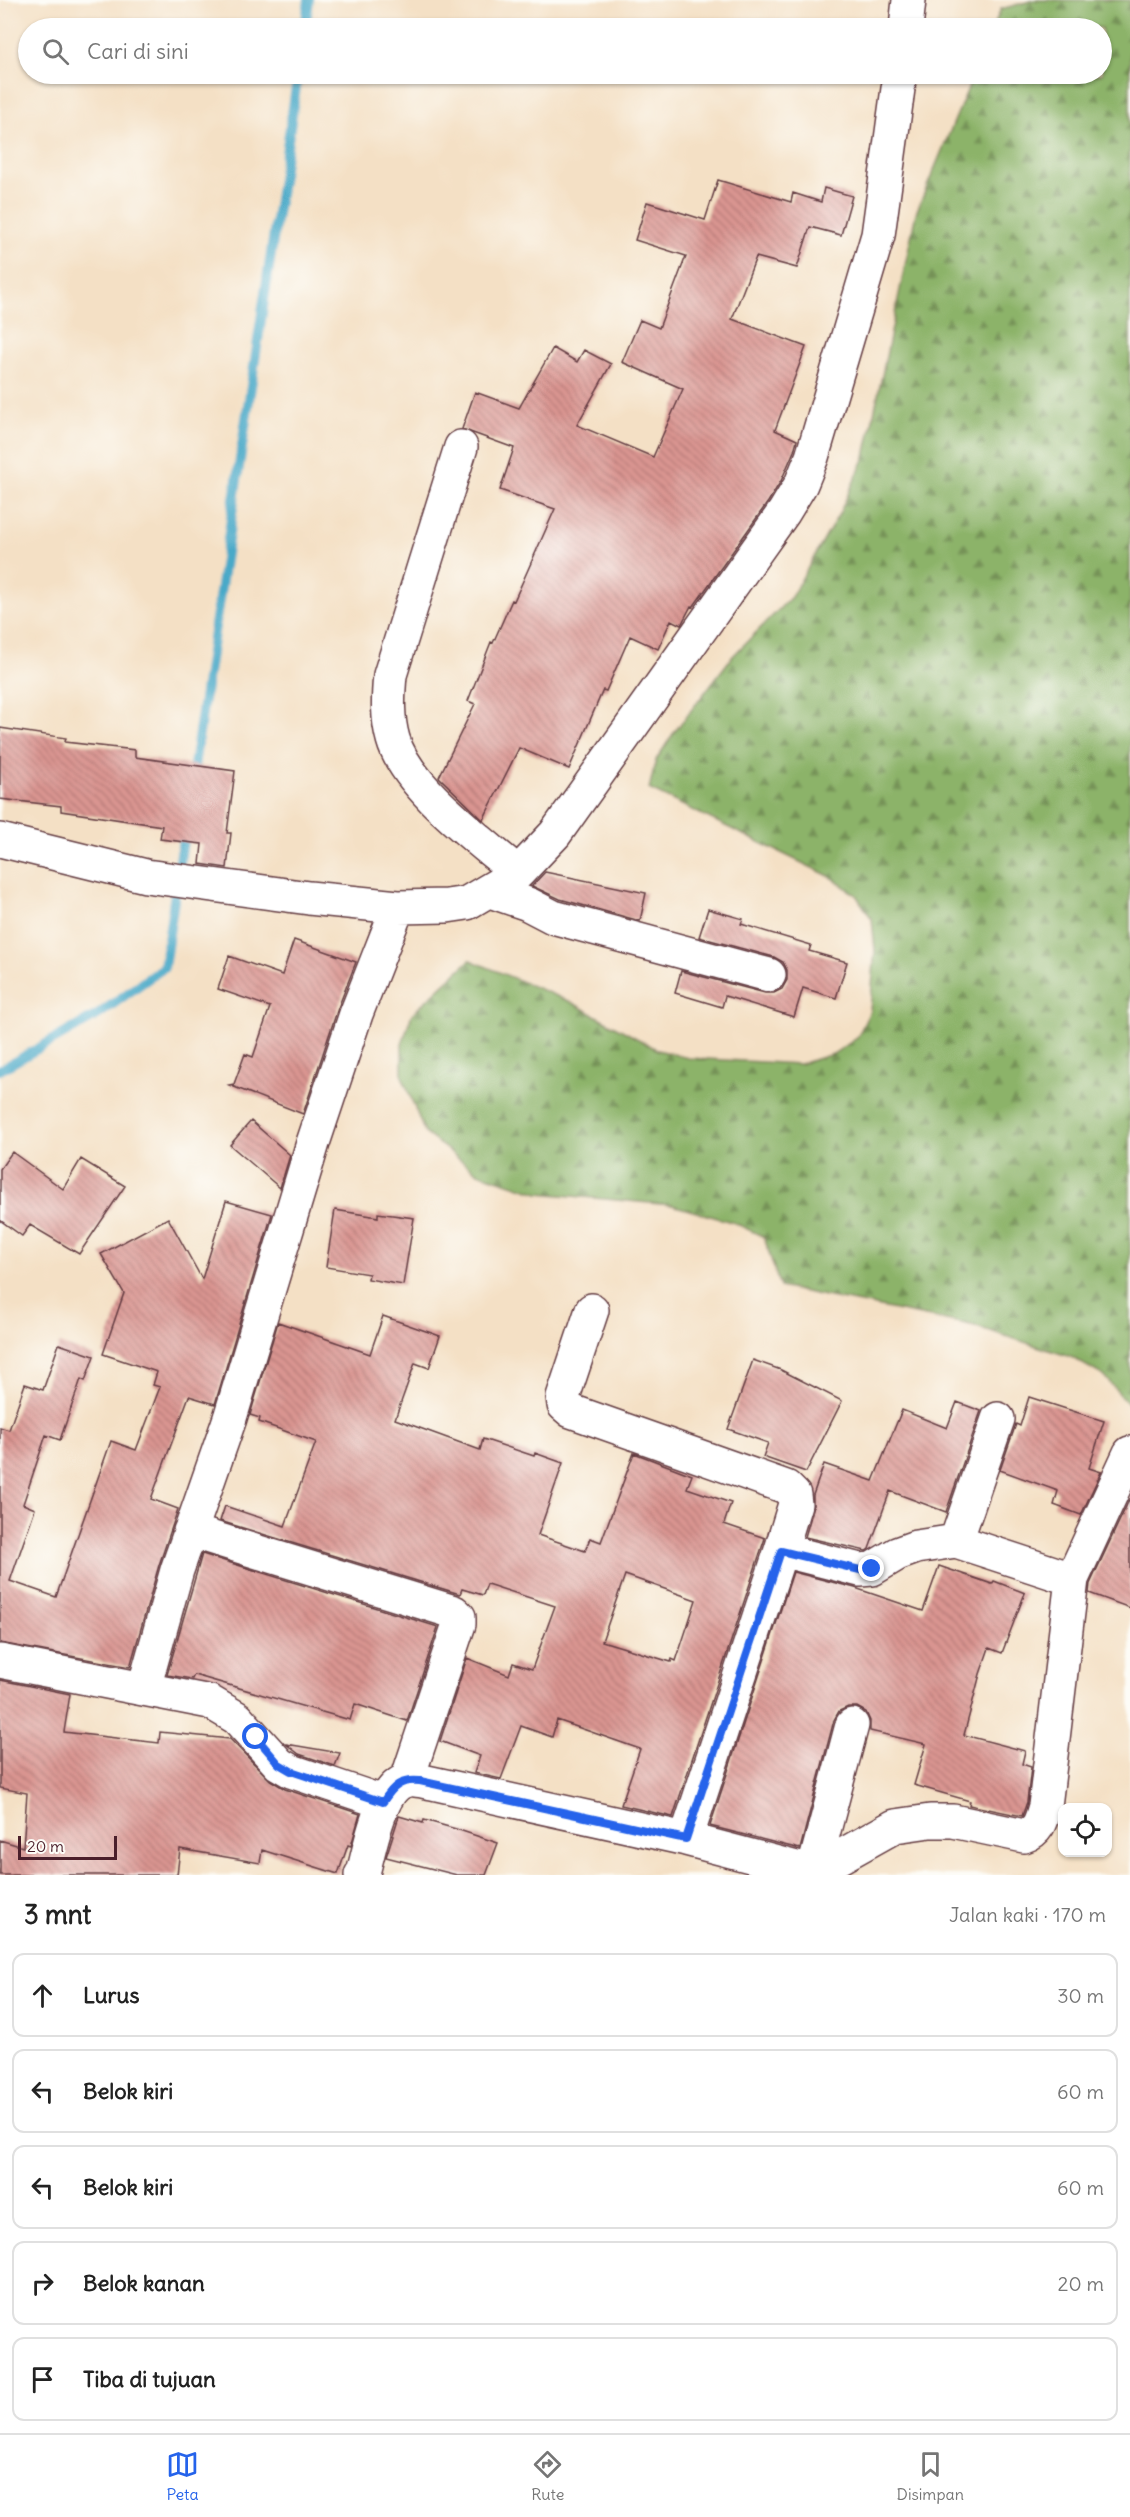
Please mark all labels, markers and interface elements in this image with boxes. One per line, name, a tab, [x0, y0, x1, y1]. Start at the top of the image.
search box	[18, 18, 1112, 84]
icon: search	[39, 35, 72, 68]
text: Cari di sini	[87, 37, 189, 65]
route end	[858, 1555, 884, 1581]
route start	[242, 1723, 268, 1749]
map controls	[1058, 1803, 1112, 1857]
button: locate	[1058, 1803, 1112, 1857]
scale bar	[18, 1833, 117, 1860]
text: 20 m	[27, 1836, 64, 1856]
text: 3 mnt	[24, 1898, 91, 1931]
text: Jalan kaki · 170 m	[949, 1902, 1106, 1927]
icon: ahead	[26, 1979, 59, 2012]
text: Lurus	[83, 1981, 139, 2009]
text: 30 m	[1057, 1983, 1104, 2008]
icon: left	[26, 2075, 59, 2108]
text: Belok kiri	[83, 2077, 173, 2105]
text: 60 m	[1057, 2079, 1104, 2104]
icon: left	[26, 2171, 59, 2204]
text: Belok kiri	[83, 2173, 173, 2201]
text: 60 m	[1057, 2175, 1104, 2200]
icon: right	[26, 2267, 59, 2300]
text: Belok kanan	[83, 2269, 205, 2297]
text: 20 m	[1058, 2271, 1104, 2296]
icon: arrive	[26, 2363, 59, 2396]
text: Tiba di tujuan	[83, 2365, 216, 2393]
tab: Peta	[166, 2448, 199, 2504]
tab: Rute	[531, 2448, 564, 2504]
tab: Disimpan	[897, 2448, 964, 2504]

